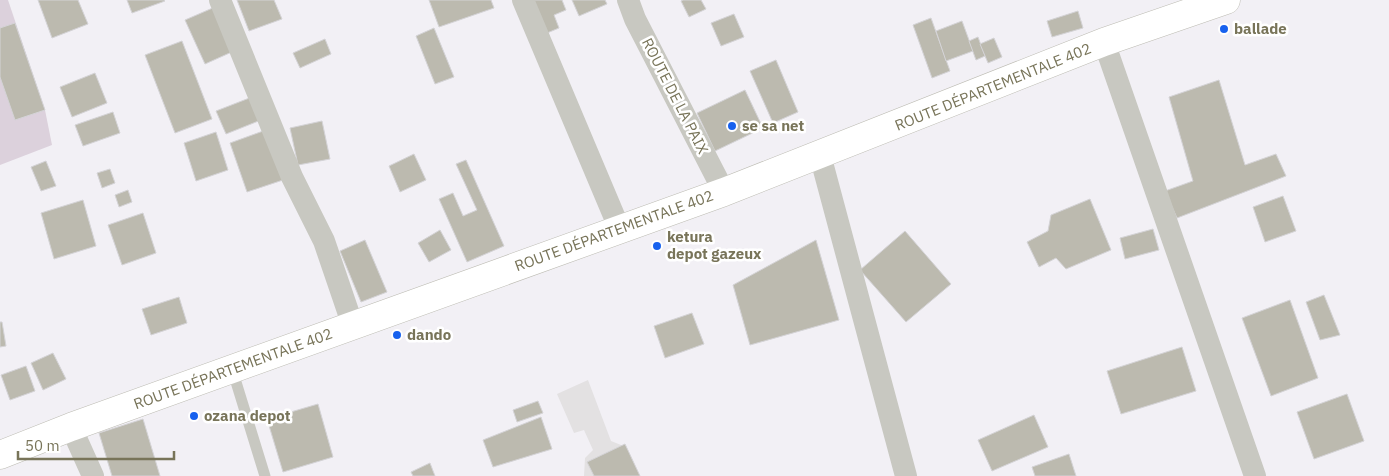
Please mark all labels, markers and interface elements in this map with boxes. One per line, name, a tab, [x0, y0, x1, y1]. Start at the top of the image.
place label: ballade	[1234, 19, 1287, 38]
marker: ballade	[1218, 23, 1230, 35]
street label: ROUTE DE LA PAIX	[638, 35, 713, 157]
street label: ROUTE DÉPARTEMENTALE 402	[892, 38, 1094, 135]
place label: se sa net	[742, 116, 805, 135]
marker: se sa net	[726, 120, 738, 132]
street label: ROUTE DÉPARTEMENTALE 402	[512, 186, 716, 275]
place label: ketura depot gazeux	[667, 227, 762, 263]
marker: ketura depot gazeux	[651, 240, 663, 252]
street label: ROUTE DÉPARTEMENTALE 402	[131, 324, 335, 413]
place label: dando	[407, 325, 451, 344]
marker: dando	[391, 329, 403, 341]
place label: ozana depot	[204, 406, 291, 425]
marker: ozana depot	[188, 410, 200, 422]
scale bar	[18, 428, 174, 460]
text: 50 m	[25, 436, 60, 455]

